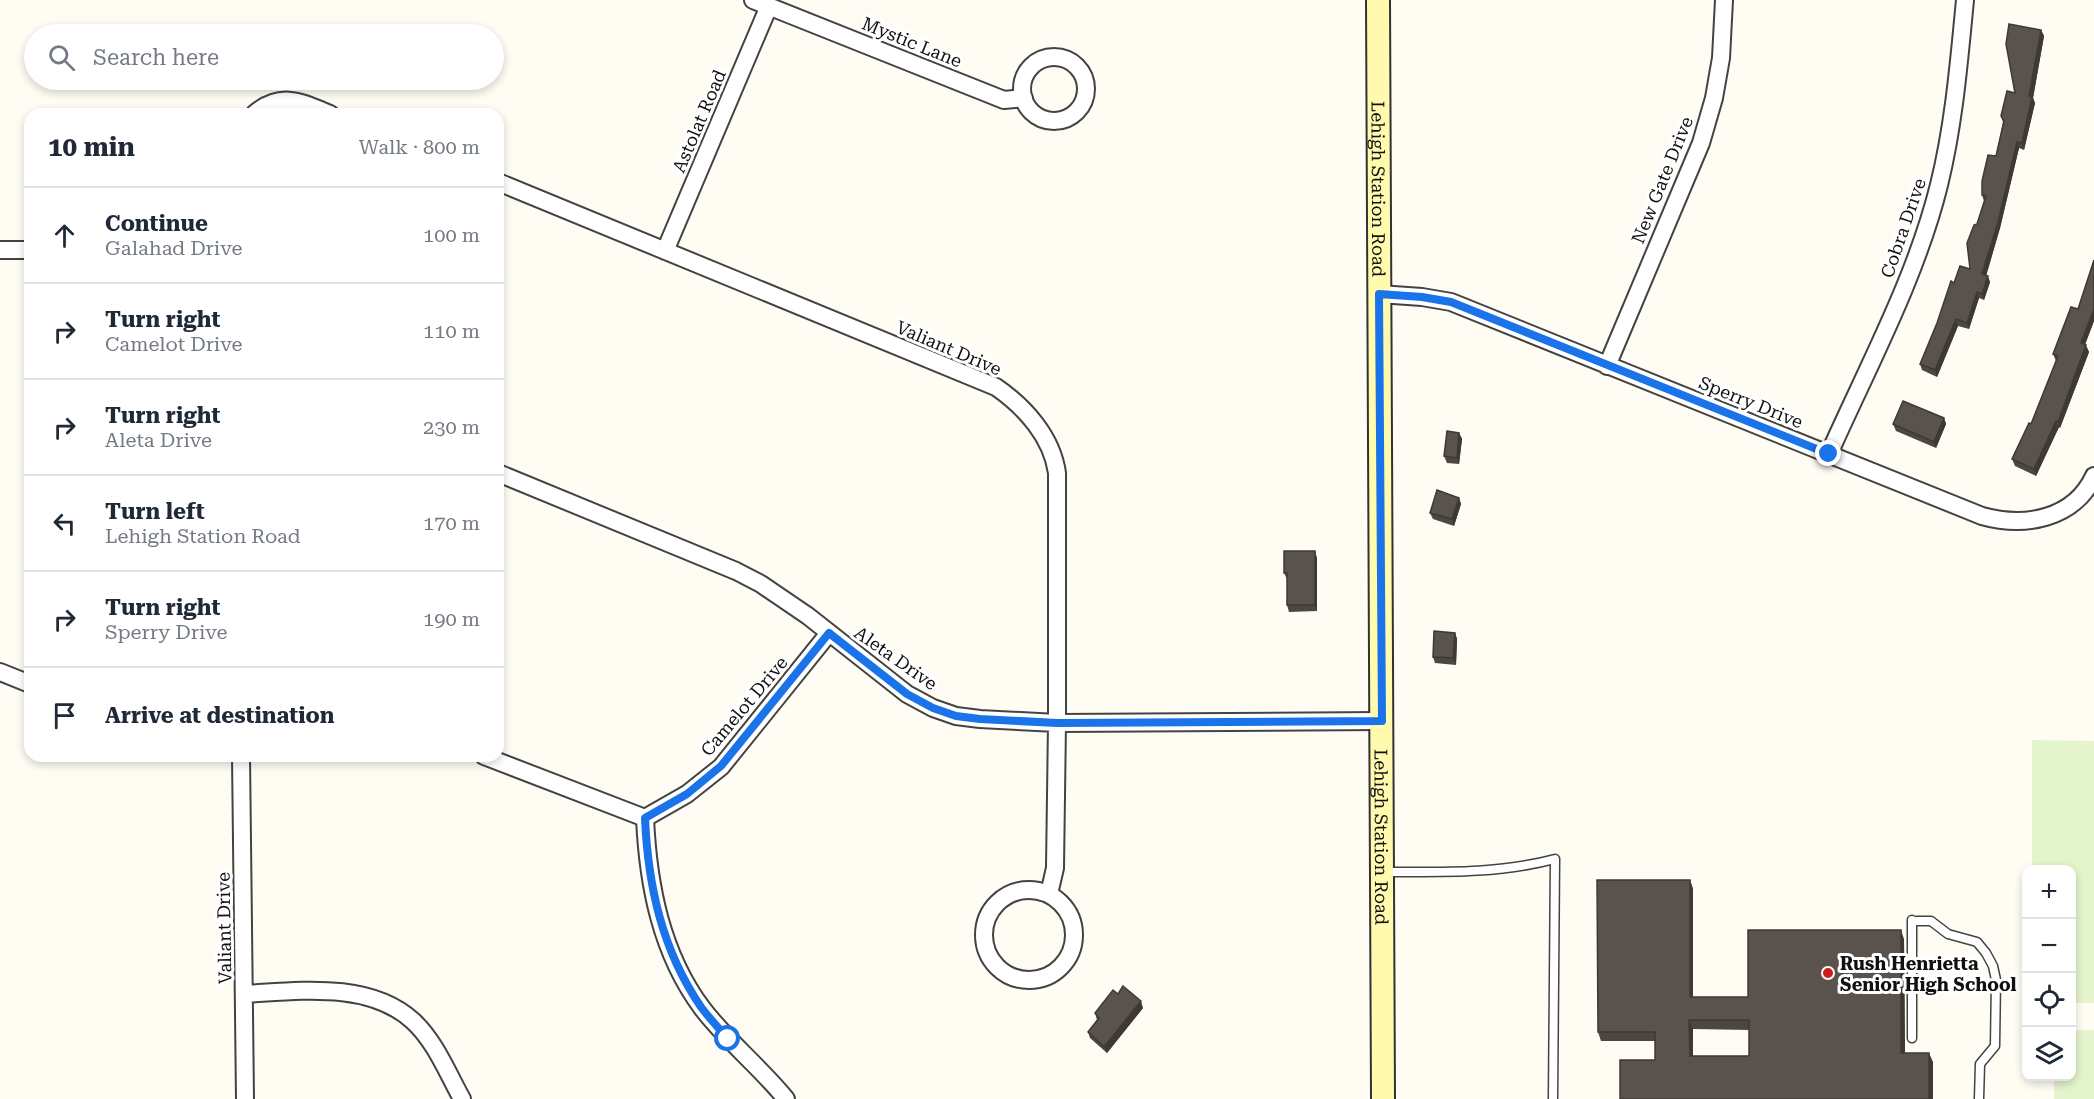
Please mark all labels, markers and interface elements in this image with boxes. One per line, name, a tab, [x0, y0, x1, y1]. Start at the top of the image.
street label: Mystic Lane	[859, 12, 965, 72]
search box	[24, 24, 504, 90]
icon: search	[45, 41, 78, 74]
text: Search here	[93, 45, 219, 70]
street label: Astolat Road	[668, 66, 730, 176]
street label: Lehigh Station Road	[1368, 101, 1390, 278]
street label: New Gate Drive	[1627, 113, 1697, 247]
text: 10 min	[48, 132, 135, 162]
text: Walk · 800 m	[359, 135, 480, 159]
street label: Cobra Drive	[1876, 175, 1930, 281]
text: Continue	[105, 211, 208, 236]
icon: ahead	[48, 219, 81, 252]
text: 100 m	[423, 223, 480, 247]
text: Galahad Drive	[105, 236, 242, 260]
text: Turn right	[105, 307, 220, 332]
icon: right	[48, 315, 81, 348]
street label: Valiant Drive	[893, 316, 1005, 380]
text: 110 m	[423, 319, 480, 343]
text: Camelot Drive	[105, 332, 242, 356]
street label: Sperry Drive	[1696, 372, 1806, 432]
text: Turn right	[105, 403, 220, 428]
icon: right	[48, 411, 81, 444]
text: 230 m	[423, 415, 480, 439]
text: Aleta Drive	[105, 428, 212, 452]
route end	[1815, 440, 1841, 466]
text: Turn left	[105, 499, 205, 524]
icon: left	[48, 507, 81, 540]
text: 170 m	[423, 511, 480, 535]
text: Lehigh Station Road	[105, 524, 300, 548]
text: Turn right	[105, 595, 220, 620]
icon: right	[48, 603, 81, 636]
text: 190 m	[423, 607, 480, 631]
text: Sperry Drive	[105, 620, 227, 644]
street label: Aleta Drive	[851, 622, 942, 694]
street label: Camelot Drive	[696, 652, 792, 760]
icon: arrive	[48, 699, 81, 732]
text: Arrive at destination	[105, 703, 334, 728]
street label: Lehigh Station Road	[1371, 749, 1393, 926]
map controls	[2022, 865, 2076, 1081]
button: +	[2022, 865, 2076, 919]
street label: Valiant Drive	[213, 872, 235, 984]
button: −	[2022, 919, 2076, 973]
place label: Rush Henrietta Senior High School	[1840, 953, 2017, 995]
marker: Rush Henrietta Senior High School	[1821, 966, 1835, 980]
button: locate	[2022, 973, 2076, 1027]
route start	[714, 1025, 740, 1051]
button: layers	[2022, 1027, 2076, 1081]

